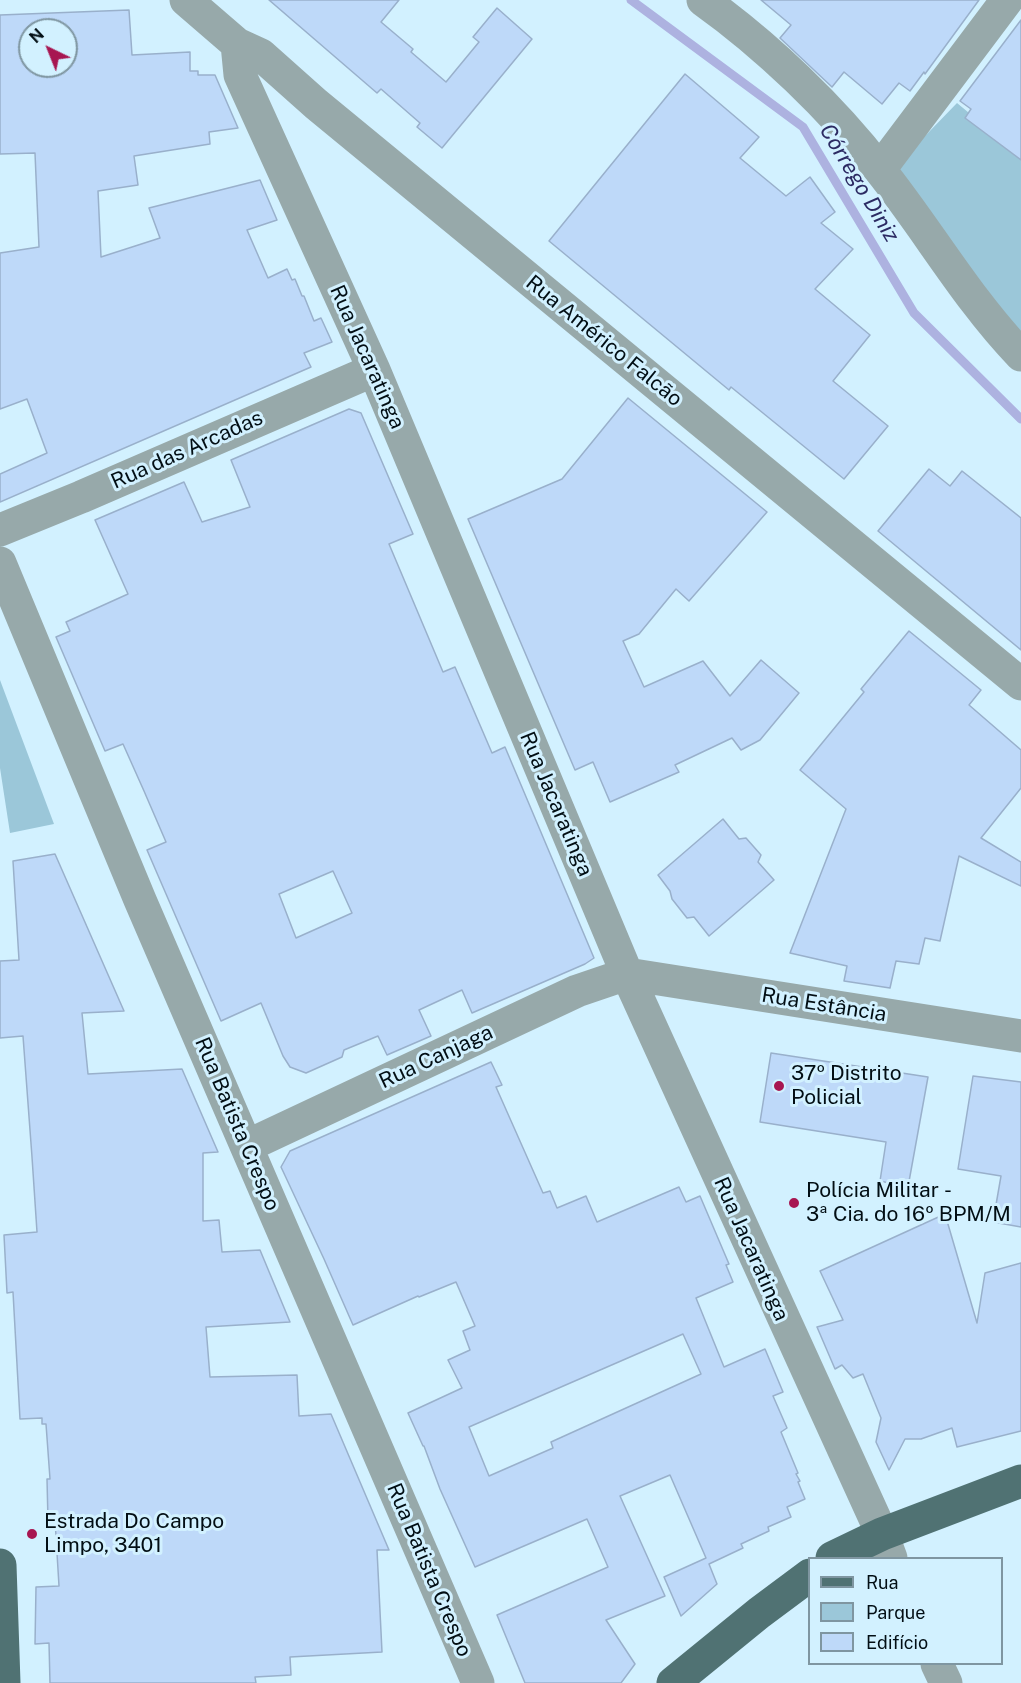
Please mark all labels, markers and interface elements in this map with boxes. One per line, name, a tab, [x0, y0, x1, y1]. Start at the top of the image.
north arrow	[18, 18, 78, 78]
text: N	[26, 25, 48, 47]
water label: Córrego Diniz	[813, 119, 905, 247]
street label: Rua Américo Falcão	[521, 270, 687, 412]
street label: Rua Jacaratinga	[324, 281, 410, 433]
street label: Rua das Arcadas	[107, 405, 267, 495]
street label: Rua Jacaratinga	[514, 728, 598, 880]
street label: Rua Estância	[760, 983, 888, 1027]
street label: Rua Canjaga	[375, 1020, 497, 1094]
street label: Rua Batista Crespo	[189, 1033, 285, 1215]
place label: 37º Distrito Policial	[791, 1061, 902, 1111]
marker: 37º Distrito Policial	[772, 1079, 786, 1093]
street label: Rua Jacaratinga	[708, 1173, 794, 1325]
place label: Polícia Militar - 3ª Cia. do 16º BPM/M	[806, 1178, 1011, 1228]
marker: Polícia Militar - 3ª Cia. do 16º BPM/M	[787, 1196, 801, 1210]
street label: Rua Batista Crespo	[381, 1479, 477, 1661]
place label: Estrada Do Campo Limpo, 3401	[44, 1509, 224, 1559]
marker: Estrada Do Campo Limpo, 3401	[25, 1527, 39, 1541]
legend	[808, 1557, 1003, 1665]
text: Rua	[866, 1572, 898, 1593]
text: Parque	[866, 1602, 926, 1623]
text: Edifício	[866, 1632, 928, 1653]

